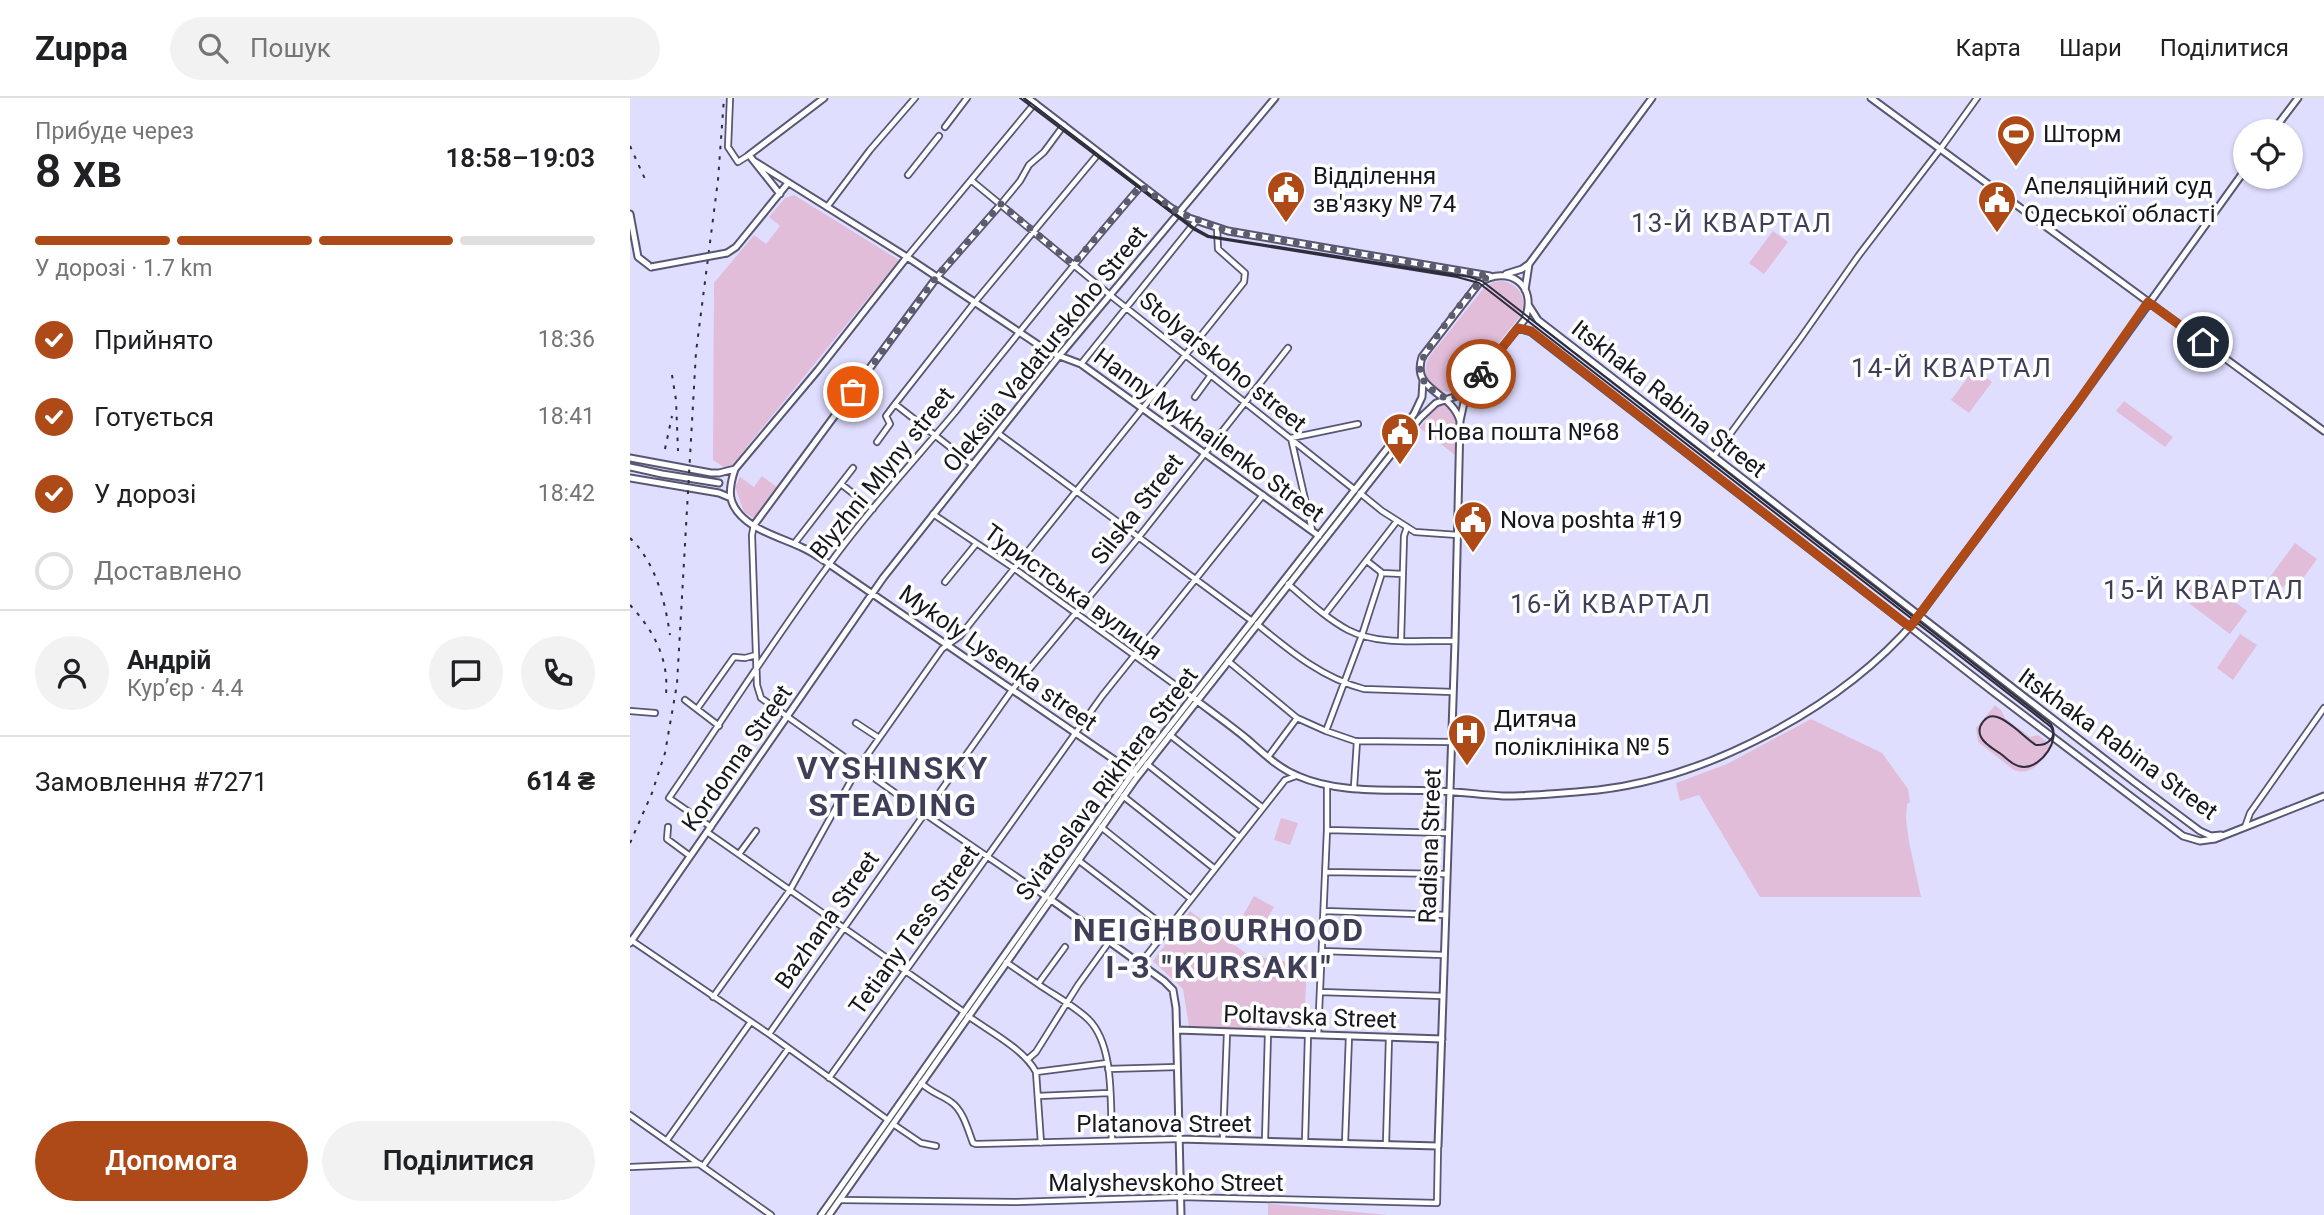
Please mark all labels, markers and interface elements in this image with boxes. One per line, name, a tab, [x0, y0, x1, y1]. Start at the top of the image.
search box	[170, 17, 660, 80]
text: Zuppa	[35, 29, 128, 68]
icon: search	[194, 29, 232, 67]
text: Пошук	[250, 33, 331, 63]
text: Карта	[1955, 34, 2021, 62]
text: Шари	[2059, 34, 2122, 62]
text: Поділитися	[2160, 34, 2289, 62]
sports icon: Шторм	[1995, 113, 2037, 168]
text: Прибуде через	[35, 118, 194, 145]
map controls	[2233, 119, 2303, 189]
button: locate	[2233, 119, 2303, 189]
place label: Шторм	[2043, 120, 2122, 148]
text: 18:58–19:03	[445, 143, 595, 173]
text: 8 хв	[35, 144, 122, 198]
place label: Відділення зв'язку № 74	[1313, 162, 1456, 218]
public building icon: Відділення зв'язку № 74	[1265, 169, 1307, 224]
place label: Апеляційний суд Одеської області	[2024, 172, 2215, 228]
public building icon: Апеляційний суд Одеської області	[1976, 179, 2018, 234]
district label: 13-Й КВАРТАЛ	[1631, 208, 1833, 238]
street label: Oleksiia Vadaturskoho Street	[937, 220, 1153, 478]
text: У дорозі · 1.7 km	[35, 255, 212, 282]
street label: Stolyarskoho street	[1134, 286, 1312, 438]
pin	[2173, 312, 2233, 372]
street label: Itskhaka Rabina Street	[1566, 314, 1772, 484]
icon: check	[35, 321, 73, 359]
icon: home	[2184, 323, 2222, 361]
text: Прийнято	[94, 325, 213, 355]
text: 18:36	[538, 326, 595, 353]
courier	[1446, 339, 1516, 409]
street label: Hanny Mykhailenko Street	[1089, 342, 1330, 528]
district label: 14-Й КВАРТАЛ	[1851, 353, 2053, 383]
icon: bike	[1462, 355, 1500, 393]
pin	[823, 362, 883, 422]
icon: bag	[834, 373, 872, 411]
street label: Blyzhni Mlyny street	[804, 382, 960, 564]
icon: check	[35, 398, 73, 436]
text: Готується	[94, 402, 214, 432]
text: 18:41	[538, 403, 595, 430]
public building icon: Нова пошта №68	[1379, 411, 1421, 466]
place label: Нова пошта №68	[1427, 418, 1620, 446]
street label: Silska Street	[1085, 448, 1189, 570]
icon: check	[35, 475, 73, 513]
text: У дорозі	[94, 479, 196, 509]
text: 18:42	[538, 480, 595, 507]
public building icon: Nova poshta #19	[1452, 499, 1494, 554]
place label: Nova poshta #19	[1500, 506, 1682, 534]
street label: Туристська вулиця	[979, 518, 1167, 666]
text: Доставлено	[94, 556, 242, 586]
district label: 15-Й КВАРТАЛ	[2103, 575, 2305, 605]
street label: Mykoly Lysenka street	[894, 579, 1102, 737]
district label: 16-Й КВАРТАЛ	[1510, 589, 1712, 619]
button: person	[35, 636, 109, 710]
button: chat	[429, 636, 503, 710]
button: phone	[521, 636, 595, 710]
text: Андрій	[127, 645, 211, 675]
street label: Sviatoslava Rikhtera Street	[1010, 662, 1204, 906]
street label: Itskhaka Rabina Street	[2013, 662, 2223, 826]
text: Кур’єр · 4.4	[127, 675, 243, 702]
street label: Kordonna Street	[676, 679, 798, 837]
place label: Дитяча поліклініка № 5	[1494, 705, 1670, 761]
hospital icon: Дитяча поліклініка № 5	[1446, 712, 1488, 767]
district label: VYSHINSKY STEADING	[797, 749, 989, 824]
text: 614 ₴	[526, 766, 595, 796]
text: Замовлення #7271	[35, 767, 268, 797]
street label: Radisna Street	[1413, 768, 1447, 924]
street label: Tetiany Tess Street	[843, 840, 985, 1020]
street label: Bazhana Street	[769, 846, 885, 994]
district label: NEIGHBOURHOOD I-3 "KURSAKI"	[1073, 911, 1365, 986]
street label: Poltavska Street	[1223, 1000, 1397, 1034]
street label: Platanova Street	[1076, 1110, 1252, 1138]
button: Допомога	[35, 1121, 308, 1201]
button: Поділитися	[322, 1121, 595, 1201]
street label: Malyshevskoho Street	[1048, 1169, 1284, 1197]

